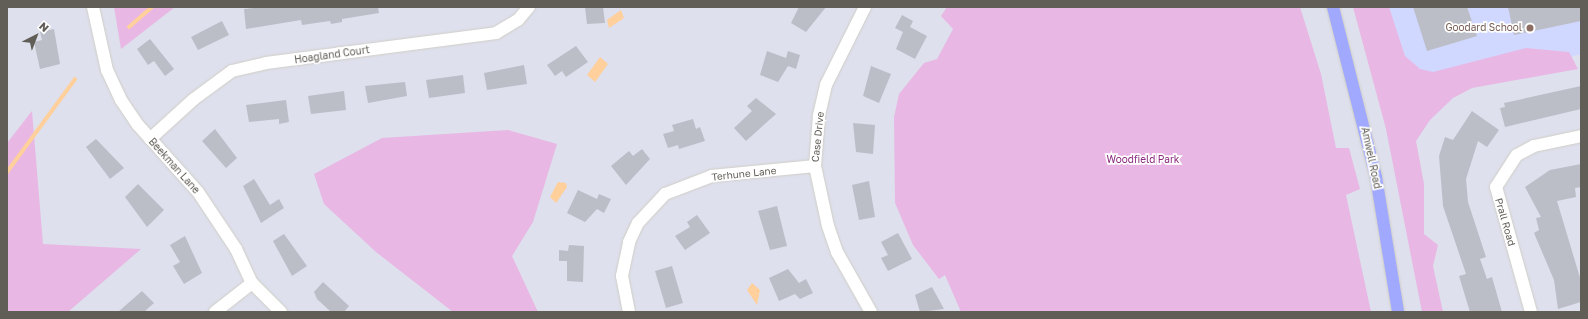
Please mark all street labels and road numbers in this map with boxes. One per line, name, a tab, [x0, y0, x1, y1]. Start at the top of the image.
street label: Hoagland Court	[294, 44, 370, 66]
street label: Case Drive	[809, 111, 827, 163]
street label: Amwell Road	[1359, 126, 1383, 190]
street label: Beekman Lane	[146, 136, 202, 196]
street label: Terhune Lane	[711, 165, 777, 183]
street label: Prall Road	[1492, 197, 1518, 247]

